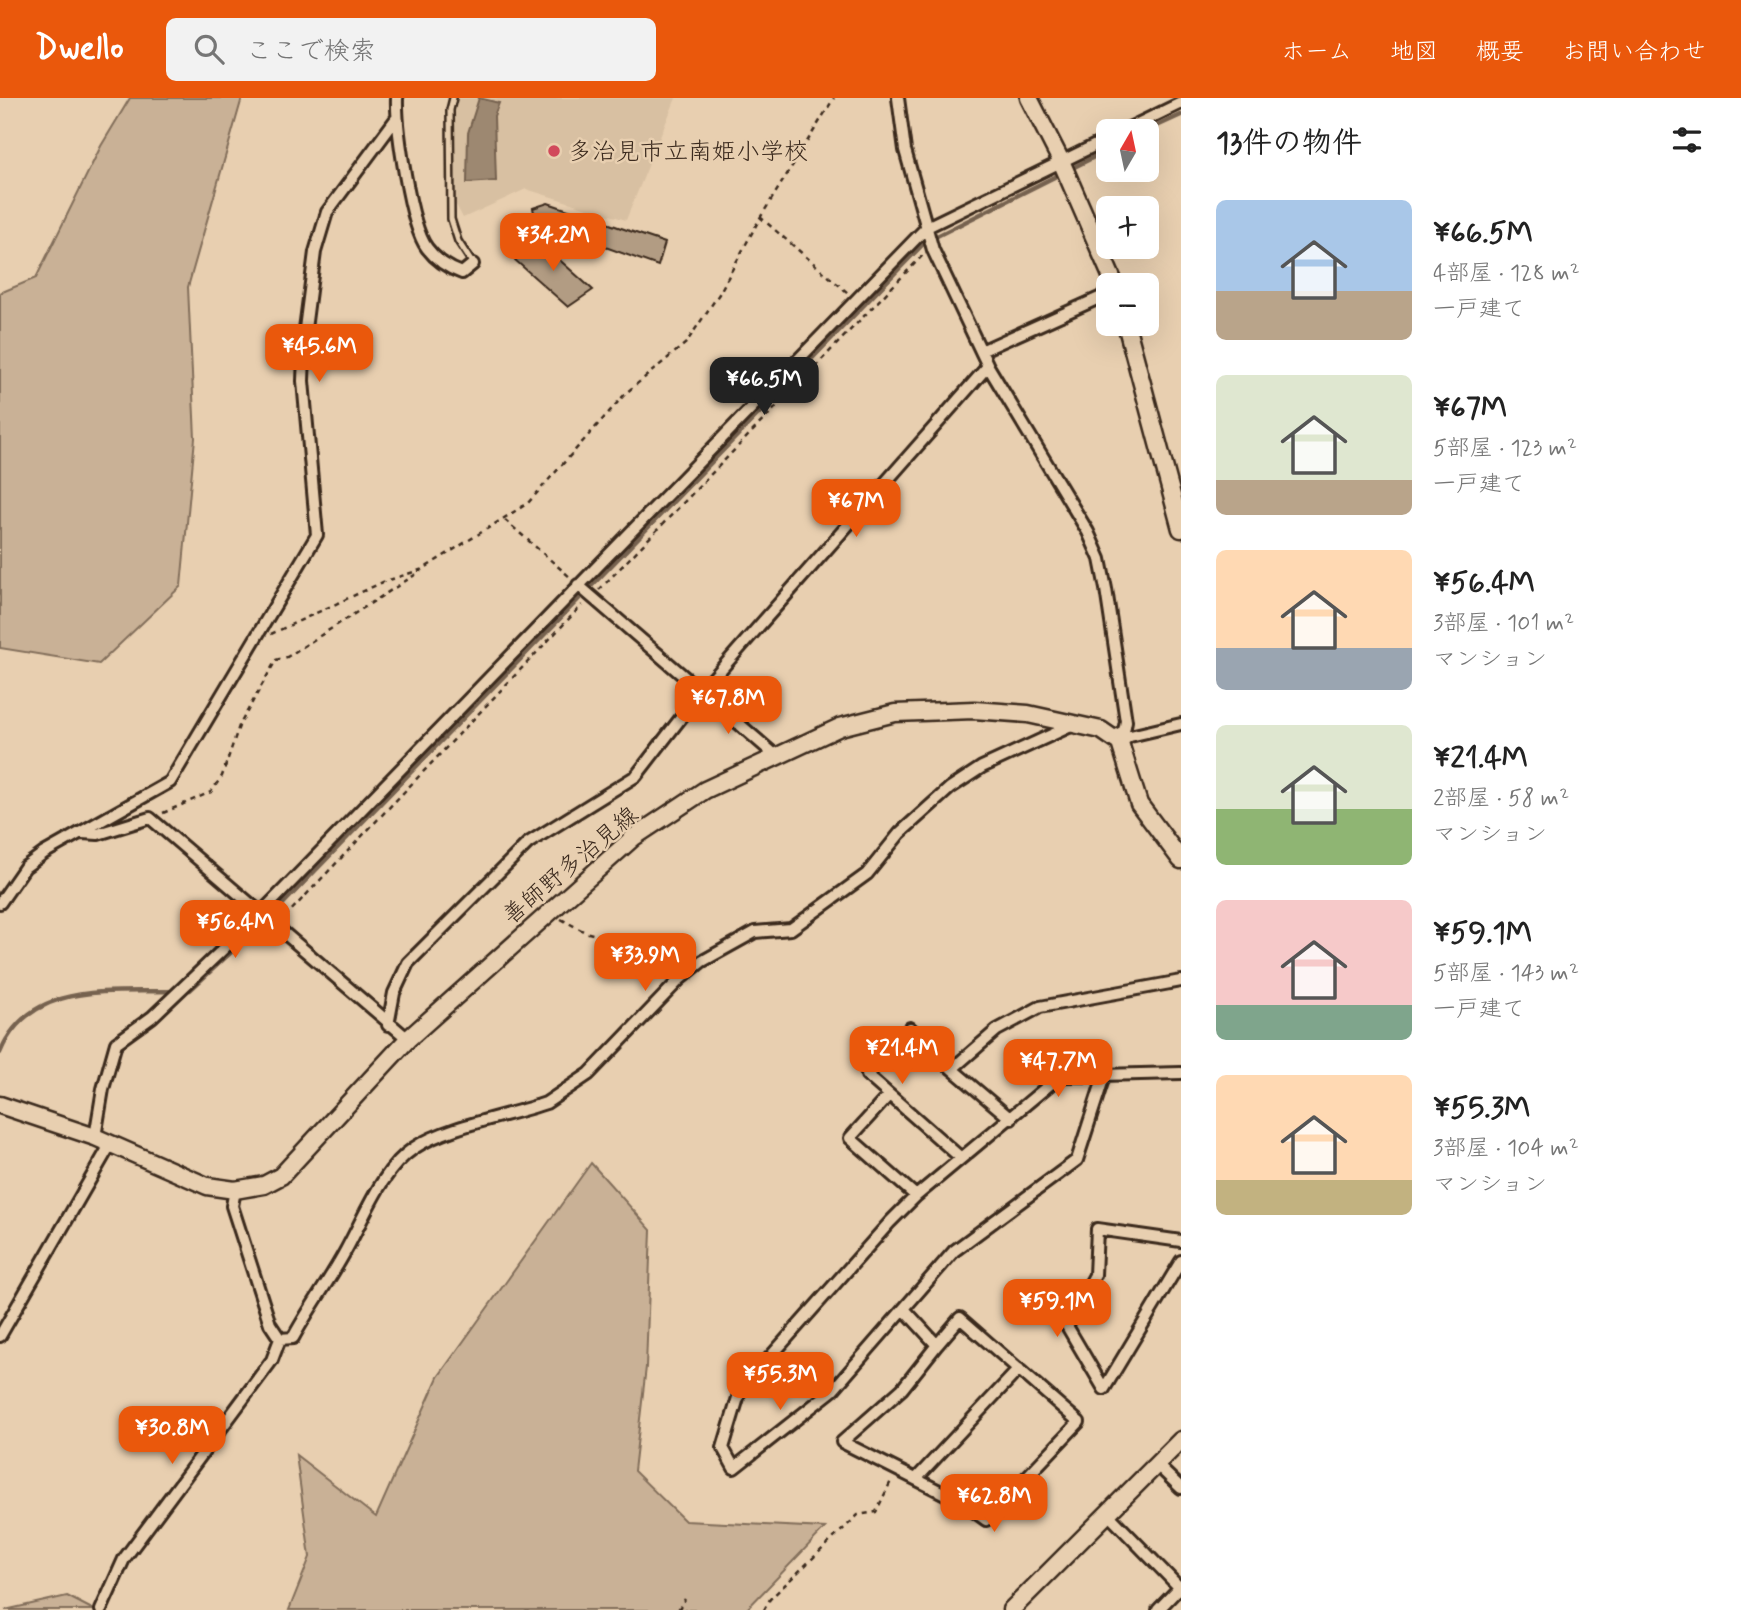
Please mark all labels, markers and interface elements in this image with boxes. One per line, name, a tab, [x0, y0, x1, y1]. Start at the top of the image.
search box	[166, 18, 656, 81]
text: Dwello	[35, 27, 124, 71]
icon: search	[190, 30, 228, 68]
text: ここで検索	[246, 35, 376, 69]
text: ホーム	[1281, 37, 1352, 68]
text: 地図	[1390, 37, 1438, 68]
text: 概要	[1476, 37, 1524, 68]
text: お問い合わせ	[1562, 37, 1706, 68]
north arrow	[1096, 119, 1158, 182]
map controls	[1096, 119, 1159, 336]
icon: filters	[1668, 121, 1706, 159]
text: 13件の物件	[1216, 124, 1362, 163]
place label: 多治見市立南姫小学校	[568, 137, 808, 168]
marker: 多治見市立南姫小学校	[546, 143, 562, 159]
button: +	[1096, 196, 1159, 259]
pin: ¥34.2M	[496, 214, 610, 273]
text: ¥66.5M	[1433, 214, 1533, 253]
text: ¥34.2M	[516, 221, 590, 251]
icon: home	[1272, 228, 1356, 312]
text: 4部屋 · 128 m²	[1433, 259, 1580, 289]
button: −	[1096, 273, 1159, 336]
text: 一戸建て	[1433, 295, 1525, 325]
pin: ¥45.6M	[262, 324, 376, 384]
text: ¥45.6M	[281, 332, 357, 362]
pin: ¥66.5M	[707, 358, 821, 417]
text: ¥66.5M	[726, 365, 802, 395]
text: ¥67M	[1433, 389, 1507, 428]
icon: home	[1272, 403, 1356, 487]
text: 5部屋 · 123 m²	[1433, 434, 1577, 464]
text: 一戸建て	[1433, 470, 1525, 500]
pin: ¥67M	[815, 480, 897, 539]
text: ¥67M	[828, 487, 884, 517]
text: ¥56.4M	[1433, 564, 1535, 603]
icon: home	[1272, 578, 1356, 662]
text: 3部屋 · 101 m²	[1433, 609, 1574, 639]
text: マンション	[1433, 645, 1547, 675]
pin: ¥67.8M	[671, 676, 785, 736]
text: ¥67.8M	[691, 684, 765, 714]
text: ¥21.4M	[1433, 739, 1528, 778]
icon: home	[1272, 753, 1356, 837]
text: 2部屋 · 58 m²	[1433, 784, 1569, 814]
street label: 善師野多治見線	[497, 800, 645, 932]
text: マンション	[1433, 820, 1547, 850]
pin: ¥56.4M	[178, 900, 292, 960]
text: ¥56.4M	[196, 908, 274, 938]
text: ¥59.1M	[1433, 914, 1532, 953]
icon: home	[1272, 928, 1356, 1012]
pin: ¥33.9M	[588, 934, 702, 993]
text: ¥33.9M	[610, 941, 680, 971]
text: 5部屋 · 143 m²	[1433, 959, 1579, 989]
text: 一戸建て	[1433, 995, 1525, 1025]
pin: ¥21.4M	[845, 1026, 959, 1086]
text: ¥21.4M	[866, 1034, 938, 1064]
pin: ¥47.7M	[1001, 1040, 1115, 1099]
text: ¥47.7M	[1019, 1047, 1097, 1077]
text: ¥55.3M	[1433, 1089, 1530, 1128]
icon: home	[1272, 1103, 1356, 1187]
text: 3部屋 · 104 m²	[1433, 1134, 1579, 1164]
text: マンション	[1433, 1170, 1547, 1200]
pin: ¥59.1M	[1000, 1280, 1114, 1339]
text: ¥59.1M	[1019, 1287, 1095, 1317]
pin: ¥55.3M	[723, 1352, 837, 1412]
text: ¥55.3M	[743, 1360, 817, 1390]
pin: ¥30.8M	[115, 1406, 229, 1466]
text: ¥30.8M	[135, 1414, 209, 1444]
pin: ¥62.8M	[937, 1474, 1051, 1534]
text: ¥62.8M	[956, 1482, 1032, 1512]

